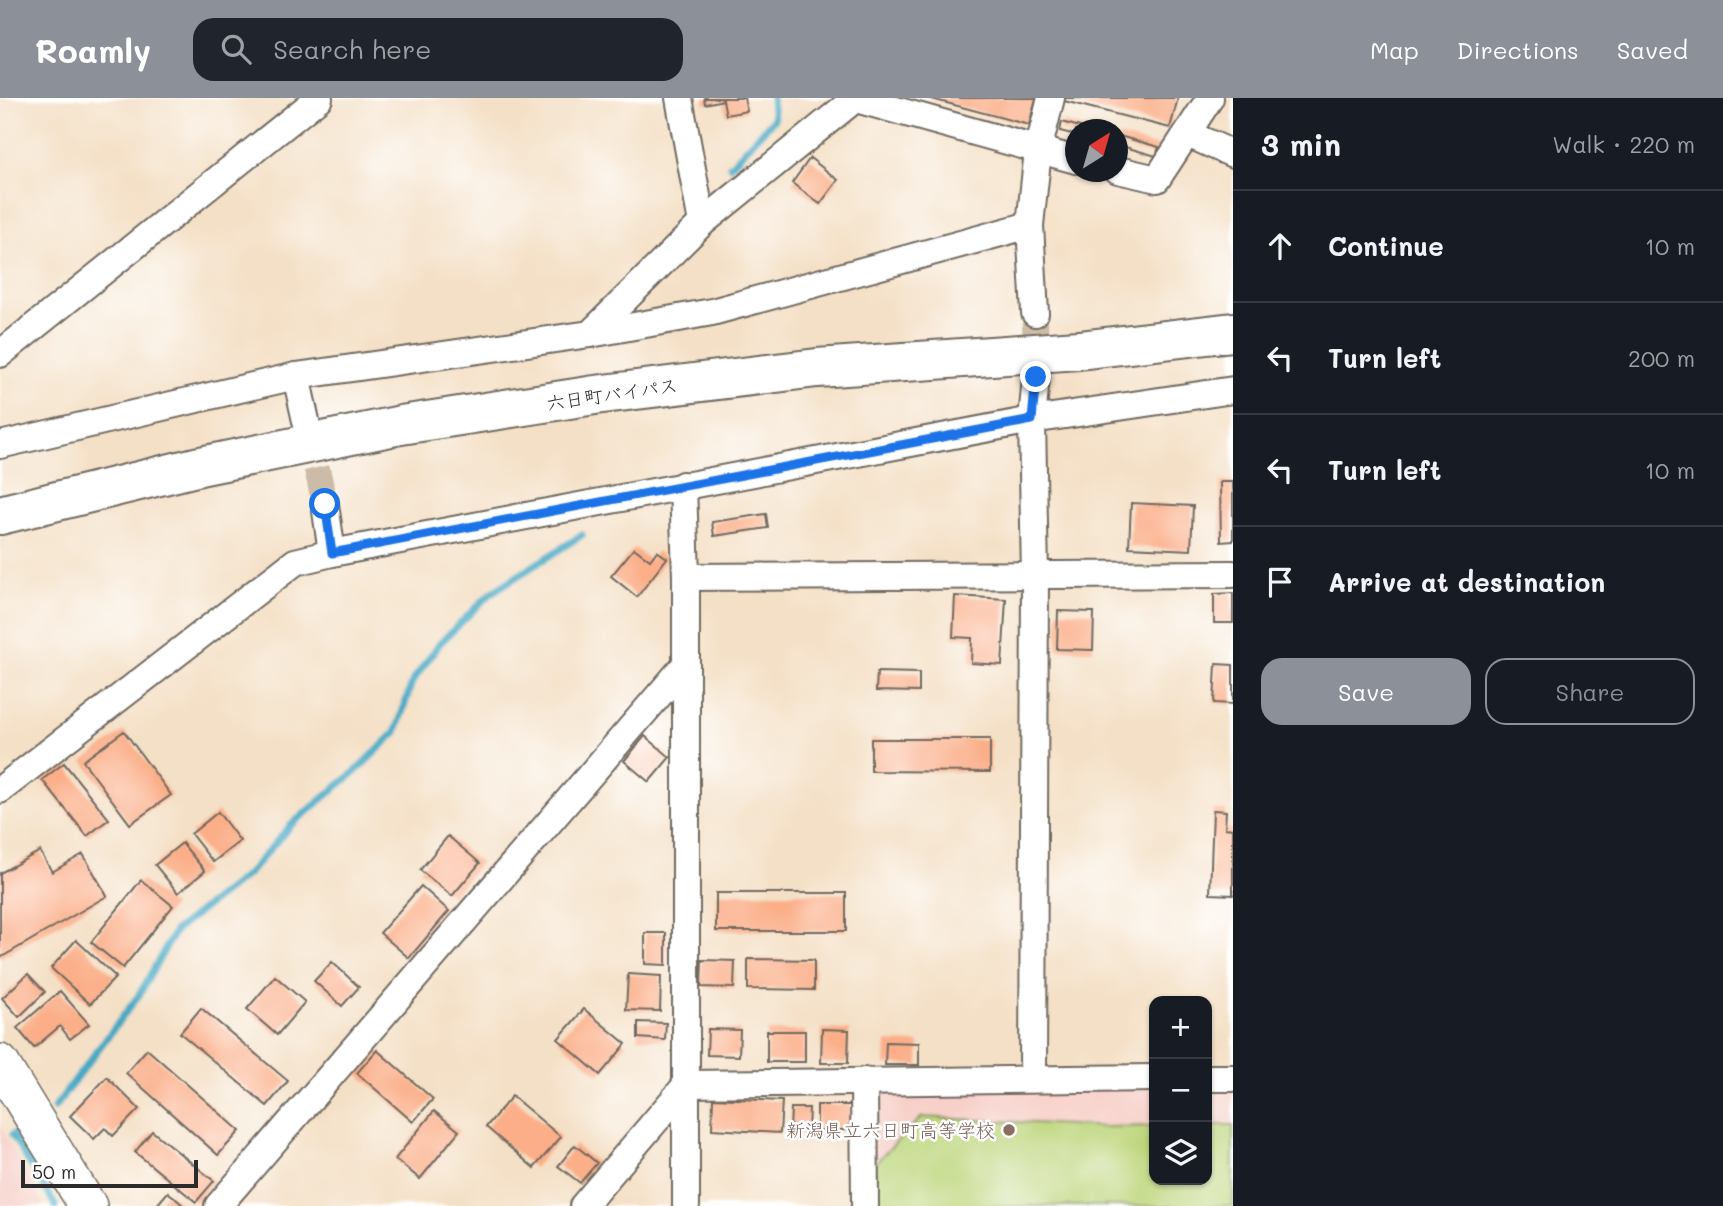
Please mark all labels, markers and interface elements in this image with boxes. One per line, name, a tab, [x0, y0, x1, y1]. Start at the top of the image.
search box	[193, 18, 683, 81]
text: Roamly	[35, 28, 151, 71]
icon: search	[217, 30, 255, 68]
text: Search here	[273, 32, 431, 66]
text: Map	[1370, 34, 1419, 65]
text: Directions	[1457, 34, 1579, 65]
text: Saved	[1617, 34, 1688, 65]
north arrow	[1065, 119, 1128, 182]
text: 3 min	[1261, 124, 1341, 164]
text: Walk · 220 m	[1552, 129, 1695, 159]
icon: ahead	[1261, 227, 1299, 265]
text: Continue	[1328, 229, 1444, 263]
text: 10 m	[1645, 231, 1695, 261]
icon: left	[1261, 339, 1299, 377]
text: Turn left	[1328, 341, 1441, 375]
text: 200 m	[1628, 343, 1695, 373]
route end	[1020, 361, 1051, 392]
street label: 六日町バイパス	[545, 372, 679, 415]
icon: left	[1261, 451, 1299, 489]
text: Turn left	[1328, 453, 1441, 487]
text: 10 m	[1645, 455, 1695, 485]
route start	[309, 488, 340, 519]
icon: arrive	[1261, 563, 1299, 601]
text: Arrive at destination	[1328, 565, 1605, 599]
button: Save	[1261, 658, 1471, 725]
button: Share	[1485, 658, 1695, 725]
map controls	[1149, 996, 1212, 1185]
button: +	[1149, 996, 1212, 1059]
button: −	[1149, 1059, 1212, 1122]
place label: 新潟県立六日町高等学校	[786, 1117, 995, 1142]
marker: 新潟県立六日町高等学校	[1001, 1122, 1017, 1138]
button: layers	[1149, 1122, 1212, 1185]
scale bar	[21, 1157, 198, 1189]
text: 50 m	[32, 1159, 76, 1184]

